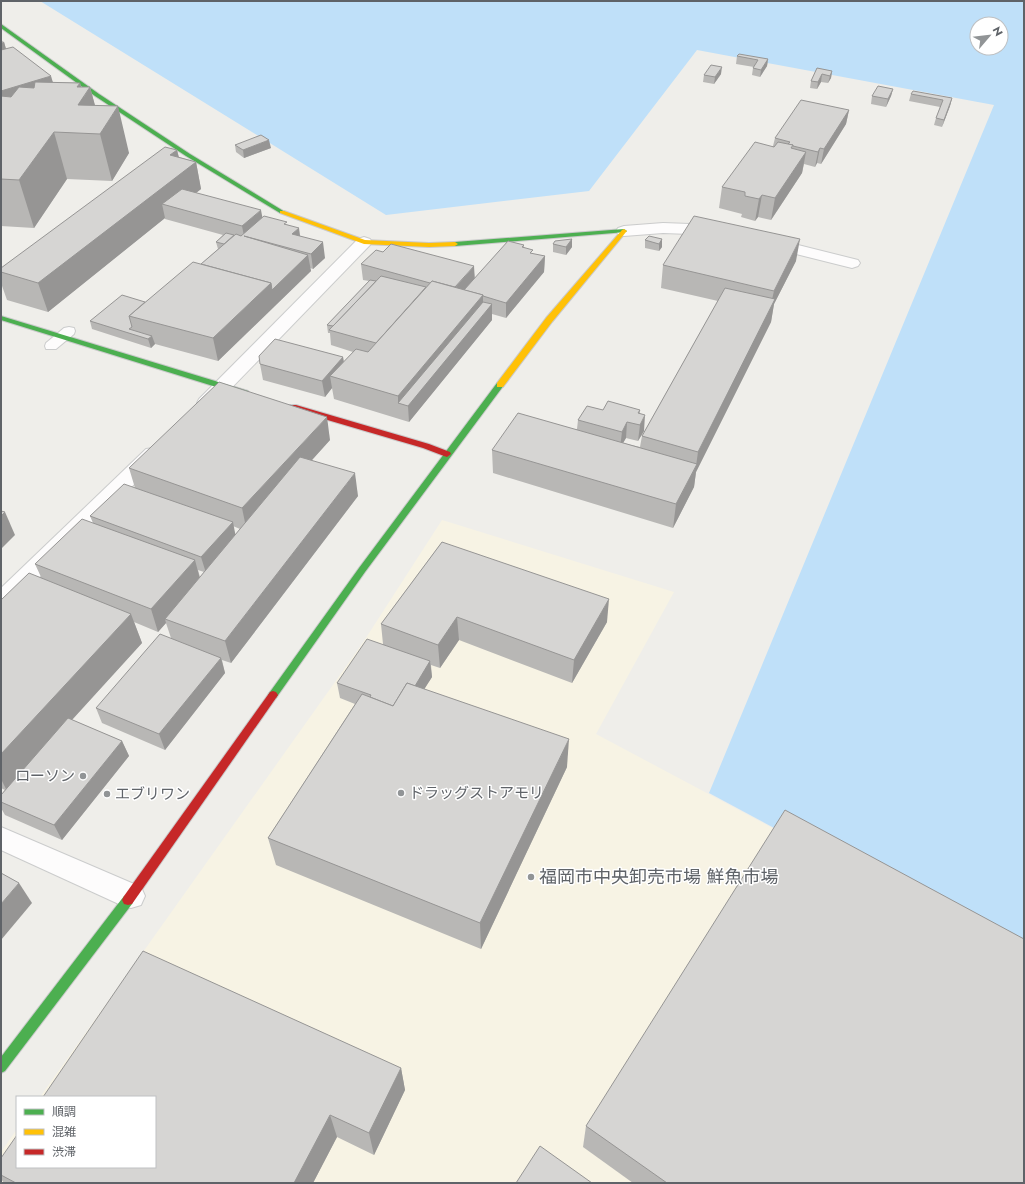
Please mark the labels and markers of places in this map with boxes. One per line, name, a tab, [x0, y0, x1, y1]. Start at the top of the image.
place label: ローソン	[15, 765, 75, 787]
marker: ローソン	[78, 771, 88, 781]
place label: ドラッグストアモリ	[409, 782, 544, 804]
place label: エブリワン	[115, 783, 190, 805]
marker: ドラッグストアモリ	[396, 788, 406, 798]
marker: エブリワン	[102, 789, 112, 799]
place label: 福岡市中央卸売市場 鮮魚市場	[539, 864, 778, 890]
marker: 福岡市中央卸売市場 鮮魚市場	[526, 872, 536, 882]

